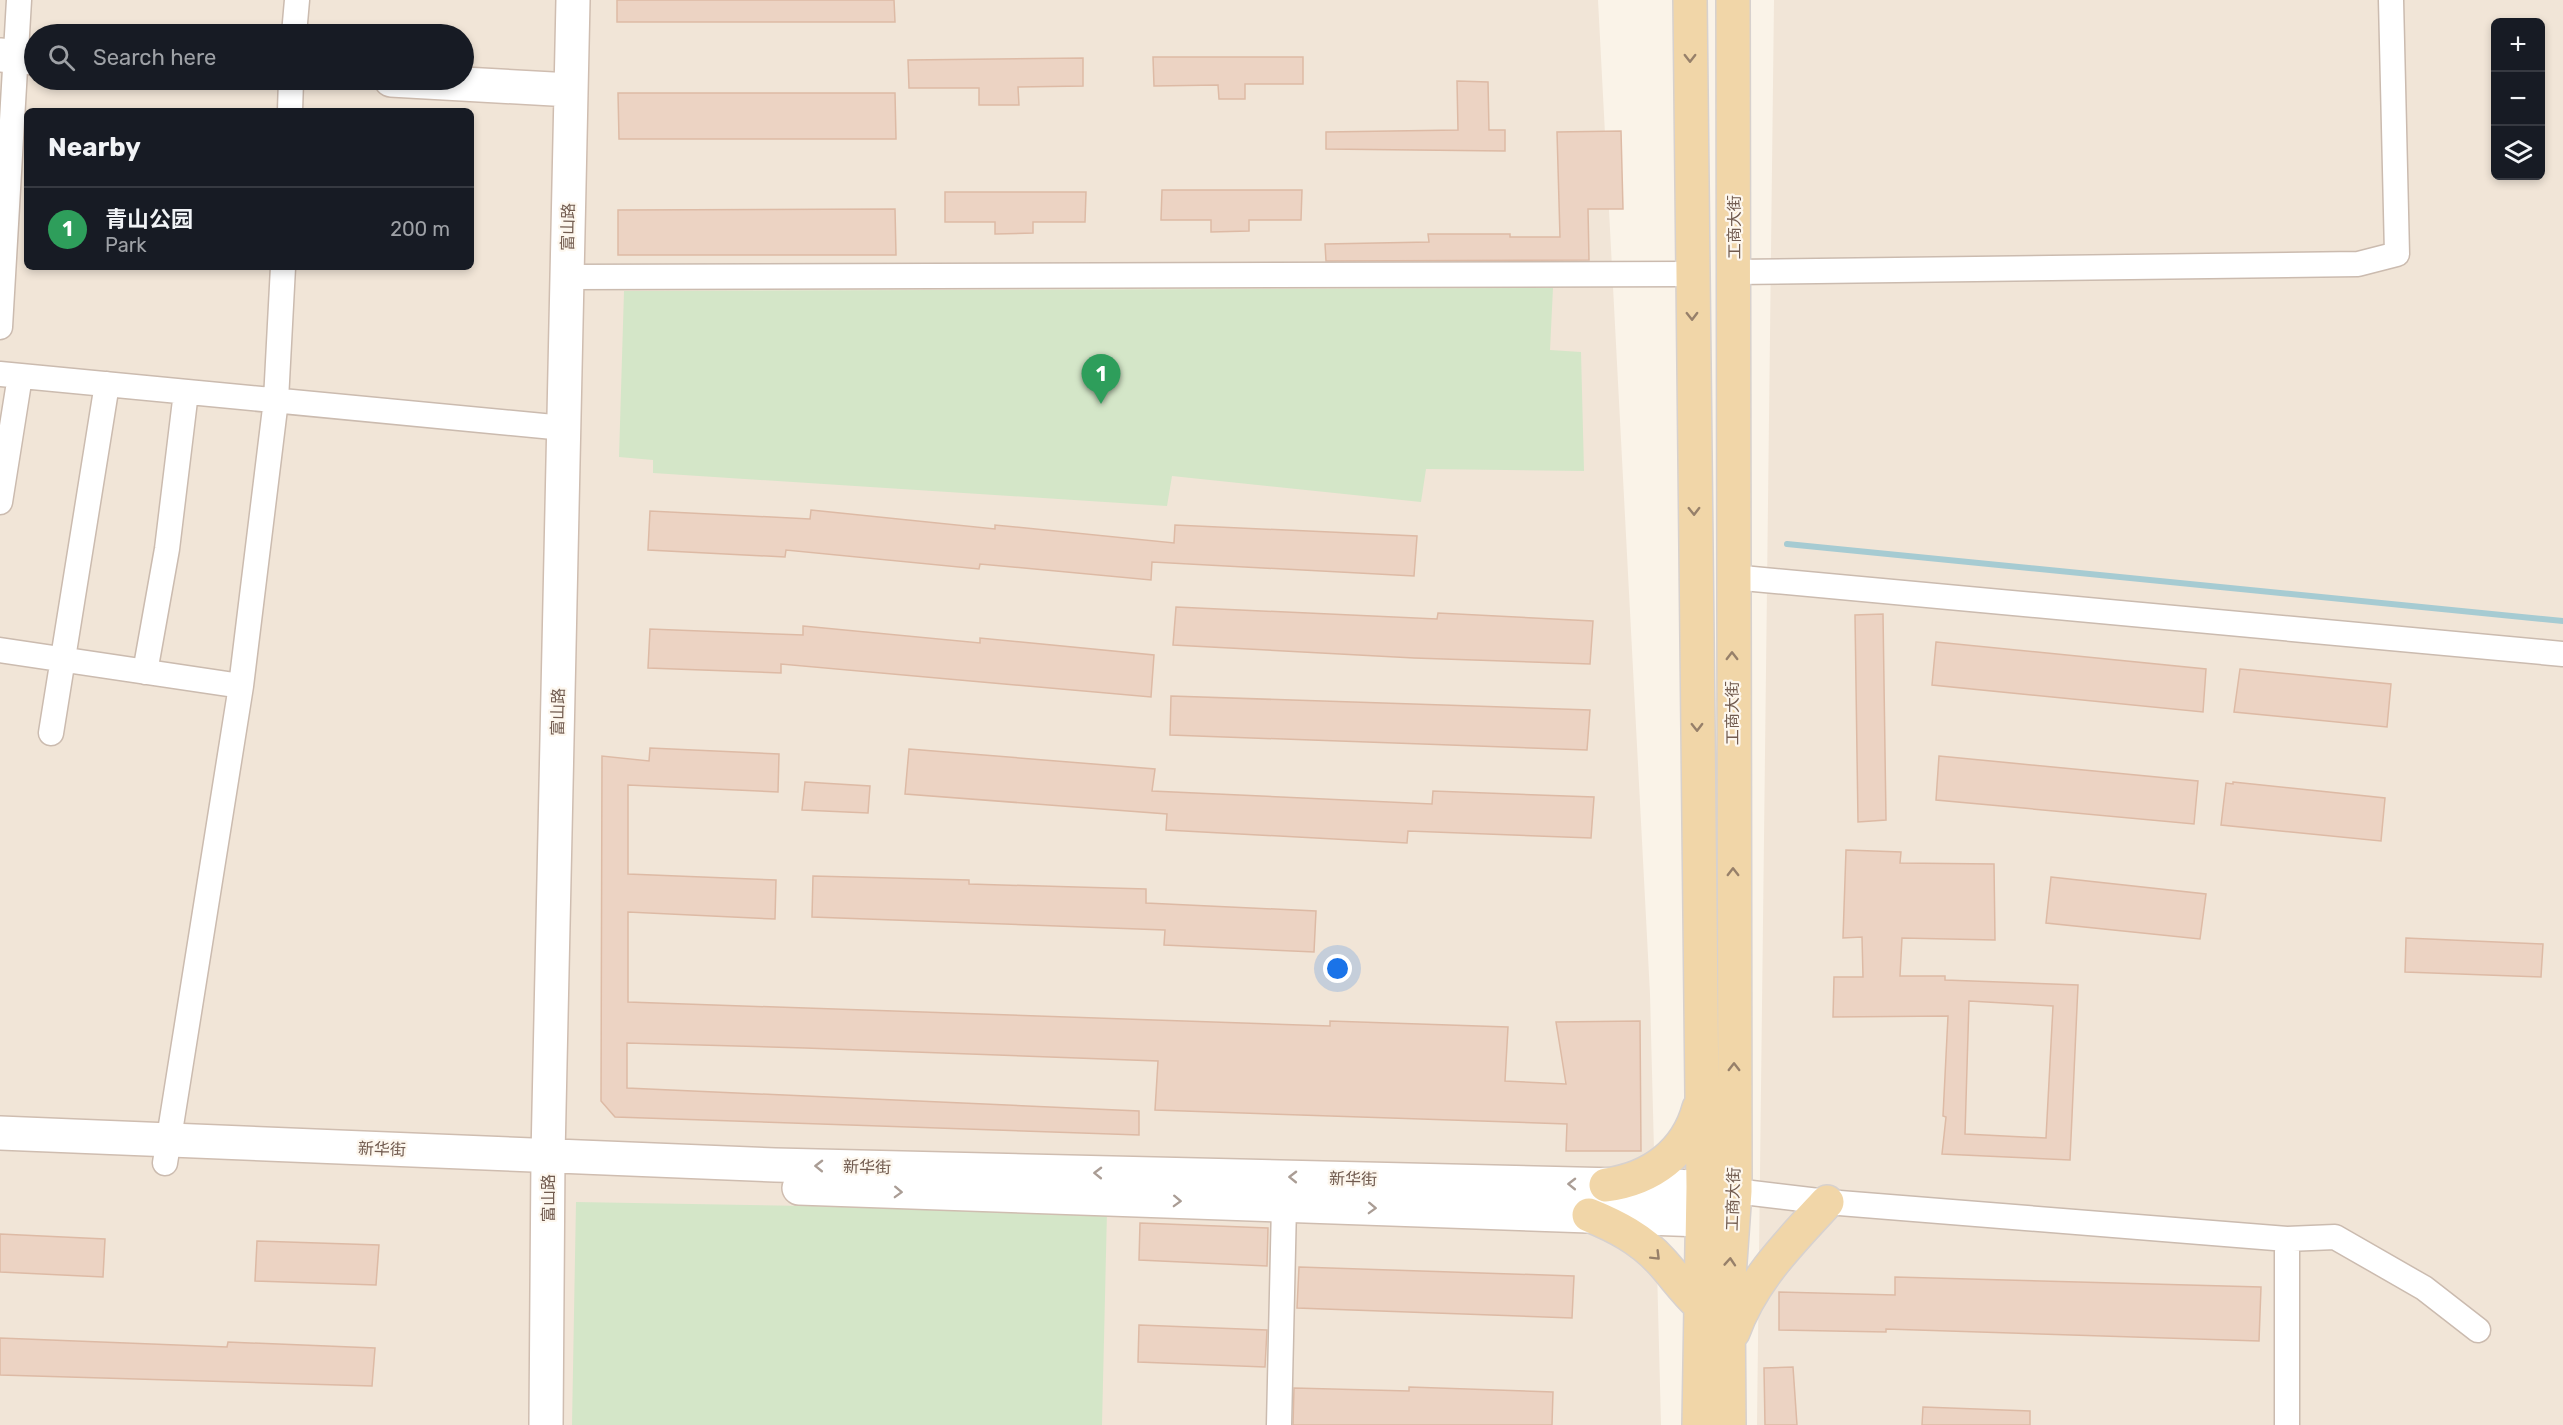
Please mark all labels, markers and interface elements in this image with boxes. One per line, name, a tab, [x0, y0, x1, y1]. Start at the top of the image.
map controls	[2491, 18, 2545, 180]
button: +	[2491, 18, 2545, 72]
search box	[24, 24, 474, 90]
icon: search	[45, 41, 78, 74]
text: Search here	[93, 44, 216, 71]
one-way arrow	[1684, 54, 1696, 63]
button: −	[2491, 72, 2545, 126]
button: layers	[2491, 126, 2545, 180]
text: Nearby	[48, 132, 141, 163]
street label: 工商大街	[1725, 195, 1744, 259]
street label: 富山路	[558, 203, 578, 251]
text: 青山公园	[105, 206, 193, 233]
text: 1	[63, 217, 72, 241]
text: 200 m	[390, 217, 450, 241]
text: Park	[105, 233, 147, 257]
one-way arrow	[1686, 312, 1698, 321]
pin: 1	[1082, 354, 1120, 404]
one-way arrow	[1688, 507, 1700, 516]
one-way arrow	[1726, 651, 1738, 660]
street label: 工商大街	[1723, 681, 1742, 745]
street label: 富山路	[548, 688, 568, 736]
one-way arrow	[1691, 723, 1703, 732]
one-way arrow	[1727, 867, 1739, 876]
your location	[1323, 954, 1352, 983]
one-way arrow	[1728, 1062, 1740, 1071]
street label: 新华街	[358, 1139, 406, 1159]
street label: 新华街	[843, 1157, 891, 1177]
one-way arrow	[814, 1160, 823, 1172]
one-way arrow	[1093, 1166, 1102, 1179]
street label: 工商大街	[1722, 1167, 1744, 1231]
street label: 新华街	[1329, 1169, 1377, 1189]
one-way arrow	[1288, 1171, 1297, 1183]
street label: 富山路	[539, 1174, 558, 1222]
one-way arrow	[1567, 1177, 1576, 1190]
one-way arrow	[893, 1185, 902, 1198]
one-way arrow	[1172, 1195, 1181, 1208]
one-way arrow	[1367, 1202, 1376, 1214]
one-way arrow	[1648, 1249, 1659, 1260]
one-way arrow	[1723, 1257, 1736, 1266]

